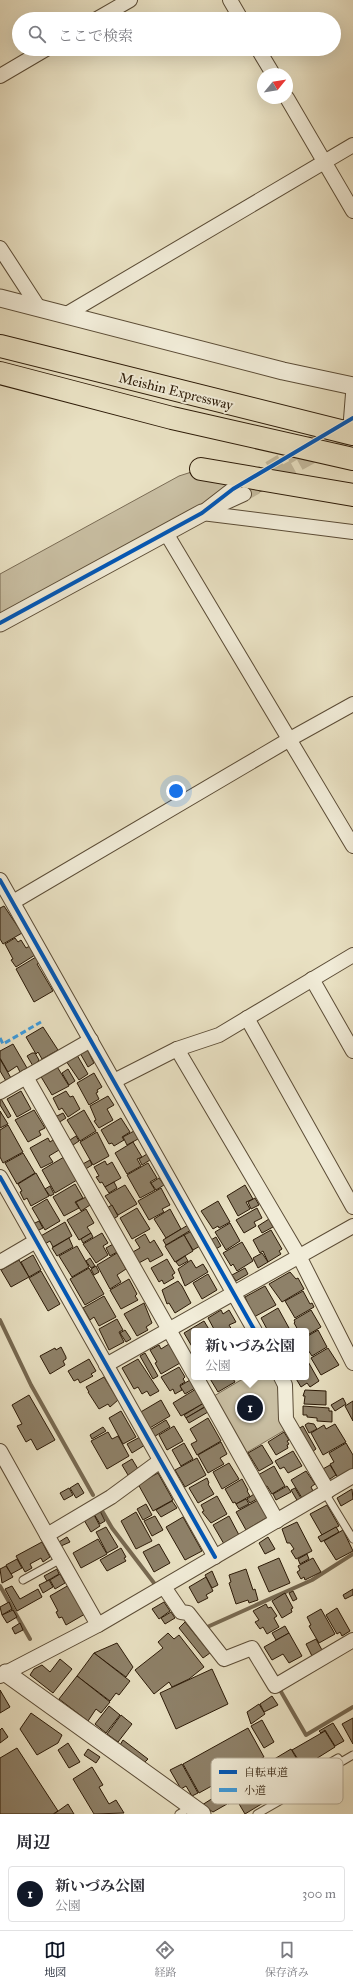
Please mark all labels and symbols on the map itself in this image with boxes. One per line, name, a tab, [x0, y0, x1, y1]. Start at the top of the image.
north arrow	[257, 68, 293, 104]
street label: Meishin Expressway	[117, 369, 235, 414]
your location	[166, 781, 186, 801]
pin: 1	[237, 1393, 263, 1423]
legend	[211, 1758, 343, 1804]
text: 自転車道	[244, 1766, 288, 1779]
text: 小道	[244, 1784, 266, 1797]

